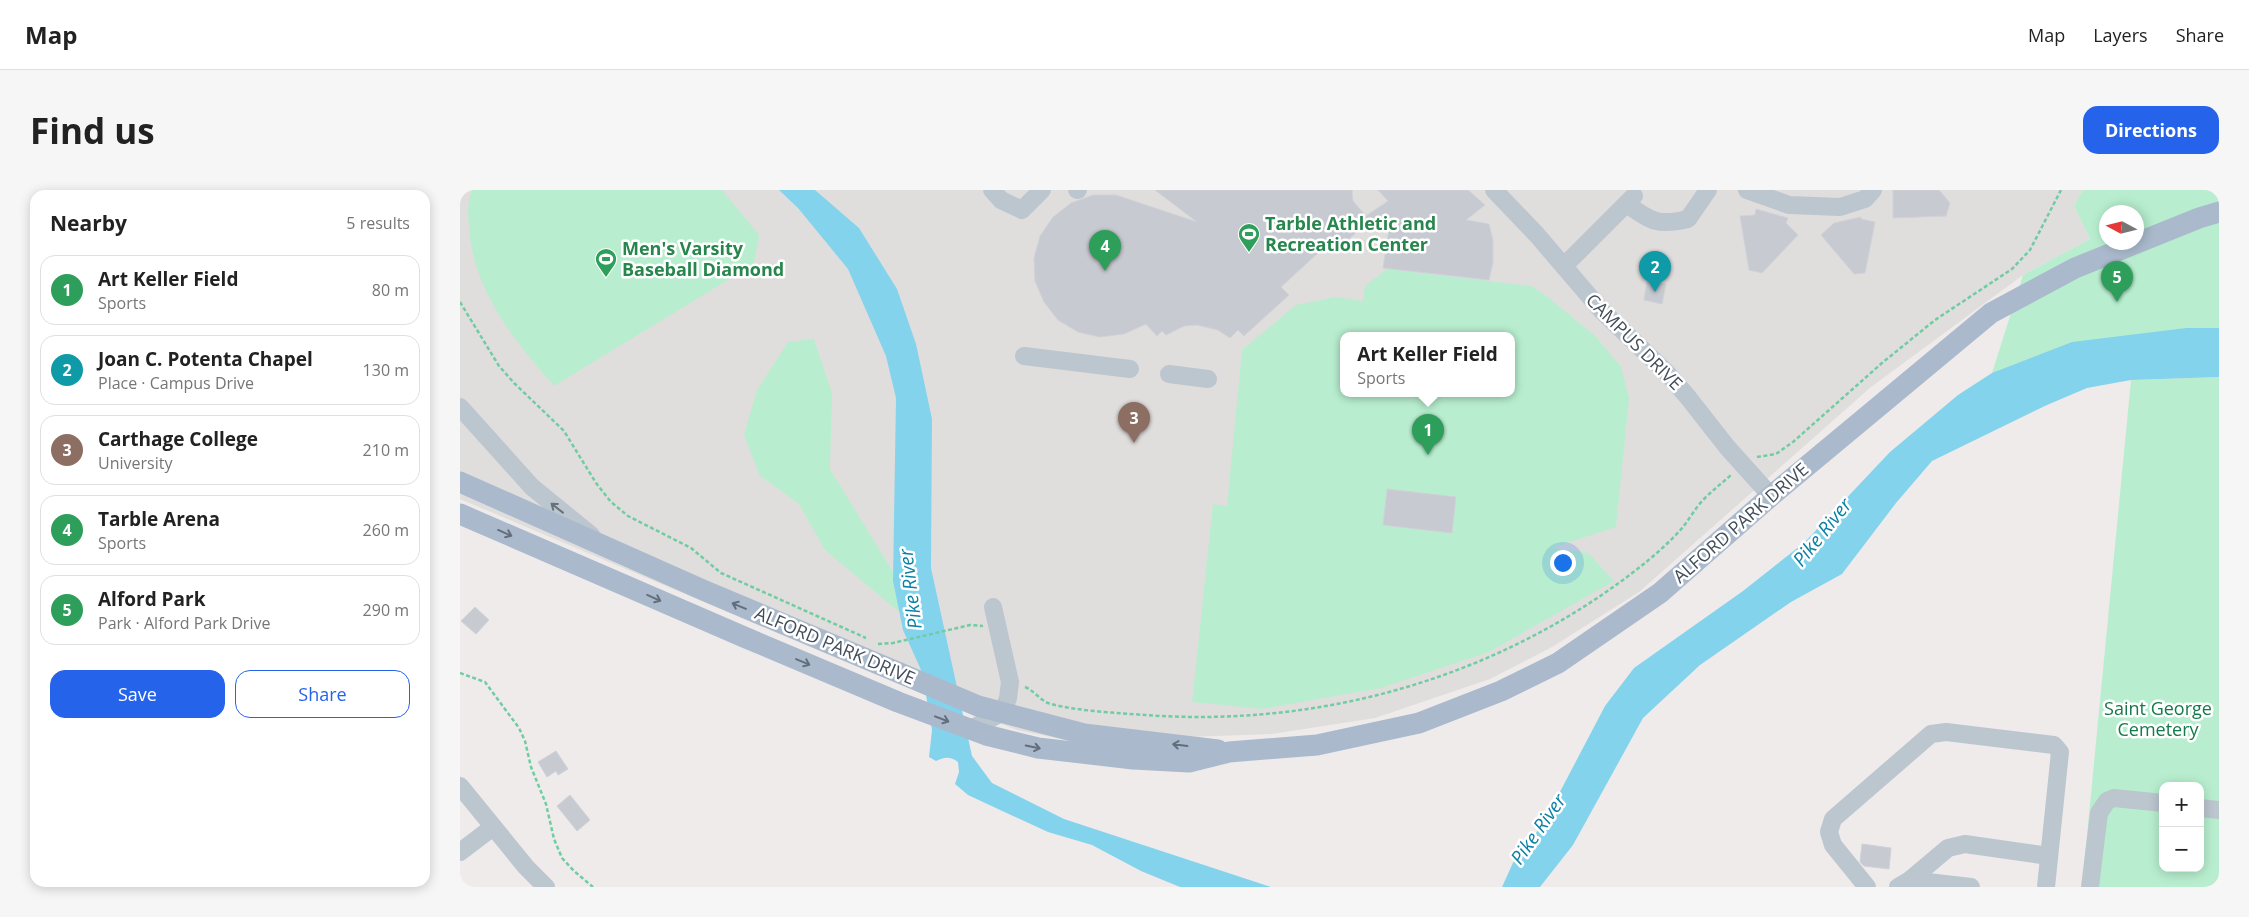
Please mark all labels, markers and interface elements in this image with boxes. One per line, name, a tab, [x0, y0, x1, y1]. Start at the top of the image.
text: Map	[25, 18, 77, 51]
text: Map	[2028, 23, 2065, 47]
text: Layers	[2093, 23, 2148, 47]
text: Share	[2176, 23, 2224, 47]
button: Directions	[2083, 106, 2219, 154]
text: Find us	[30, 107, 155, 154]
north arrow	[2099, 205, 2144, 250]
text: Nearby	[50, 209, 127, 237]
place label: Tarble Athletic and Recreation Center	[1265, 211, 1436, 256]
text: 5 results	[346, 212, 410, 234]
sports icon: Tarble Athletic and Recreation Center	[1237, 222, 1261, 253]
pin: 4	[1089, 230, 1121, 271]
place label: Men's Varsity Baseball Diamond	[622, 236, 784, 281]
sports icon: Men's Varsity Baseball Diamond	[594, 247, 618, 278]
pin: 2	[1639, 251, 1671, 292]
pin: 5	[2101, 261, 2133, 302]
text: Art Keller Field	[98, 266, 238, 292]
text: 1	[62, 279, 72, 301]
text: 80 m	[372, 279, 409, 301]
street label: CAMPUS DRIVE	[1581, 288, 1688, 395]
text: Sports	[98, 292, 146, 314]
popup	[1340, 332, 1515, 397]
text: Art Keller Field	[1357, 341, 1498, 367]
text: Joan C. Potenta Chapel	[98, 346, 313, 372]
text: 2	[62, 359, 72, 381]
text: 130 m	[363, 359, 409, 381]
text: Sports	[1357, 367, 1405, 389]
text: Place · Campus Drive	[98, 372, 254, 394]
pin: 3	[1118, 402, 1150, 443]
pin: 1	[1412, 414, 1444, 455]
text: Carthage College	[98, 426, 258, 452]
text: 3	[62, 439, 72, 461]
text: 210 m	[363, 439, 409, 461]
text: University	[98, 452, 172, 474]
street label: ALFORD PARK DRIVE	[1668, 457, 1813, 588]
water label: Pike River	[1787, 491, 1858, 572]
one-way arrow	[551, 502, 564, 513]
text: Tarble Arena	[98, 506, 220, 532]
text: 4	[62, 519, 72, 541]
text: 260 m	[363, 519, 409, 541]
one-way arrow	[497, 528, 512, 538]
text: Sports	[98, 532, 146, 554]
water label: Pike River	[892, 546, 928, 631]
your location	[1550, 550, 1576, 576]
text: Alford Park	[98, 586, 205, 612]
one-way arrow	[646, 593, 661, 603]
text: 5	[62, 599, 72, 621]
text: 290 m	[363, 599, 409, 621]
one-way arrow	[732, 600, 747, 610]
street label: ALFORD PARK DRIVE	[752, 600, 919, 690]
text: Park · Alford Park Drive	[98, 612, 270, 634]
one-way arrow	[795, 658, 810, 668]
button: Save	[50, 670, 225, 718]
button: Share	[235, 670, 410, 718]
park label: Saint George Cemetery	[2104, 696, 2212, 741]
one-way arrow	[934, 715, 949, 724]
one-way arrow	[1173, 740, 1189, 750]
one-way arrow	[1025, 742, 1041, 752]
map controls	[2159, 782, 2204, 872]
button: +	[2159, 782, 2204, 827]
water label: Pike River	[1504, 787, 1573, 869]
button: −	[2159, 827, 2204, 872]

